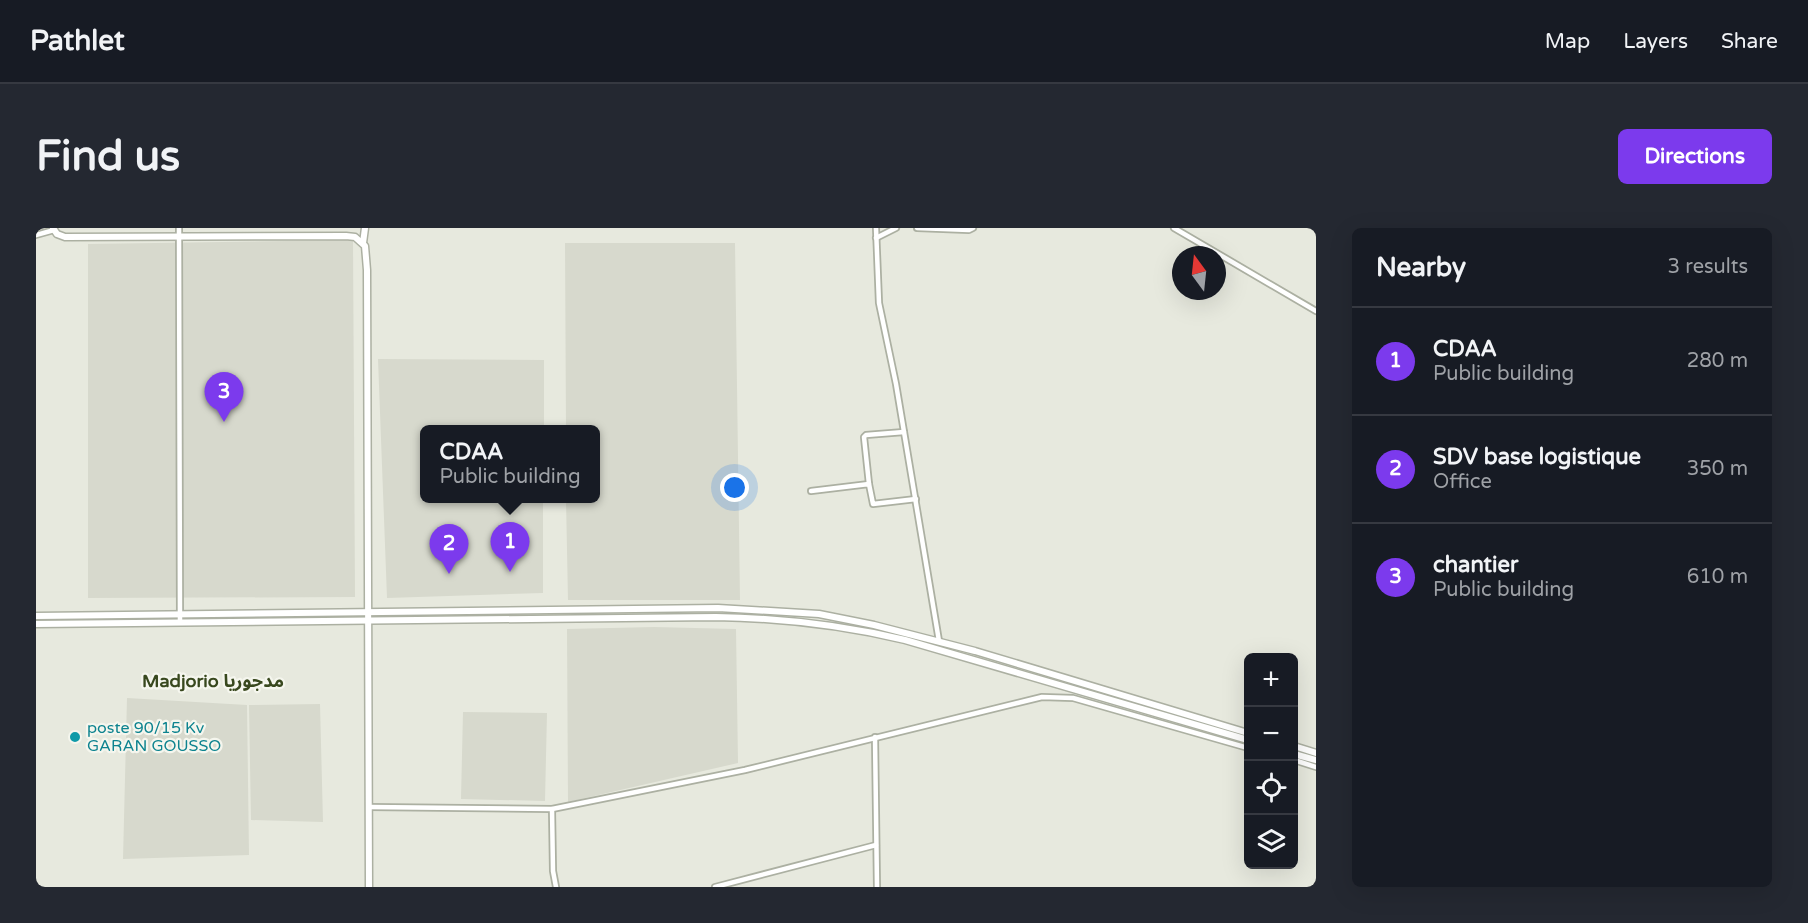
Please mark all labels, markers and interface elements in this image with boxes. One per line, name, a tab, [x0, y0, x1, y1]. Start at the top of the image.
text: Pathlet	[30, 24, 125, 58]
text: Map	[1545, 29, 1590, 54]
text: Layers	[1623, 29, 1688, 54]
text: Share	[1721, 29, 1778, 54]
button: Directions	[1618, 129, 1772, 184]
text: Find us	[36, 131, 180, 182]
north arrow	[1172, 246, 1226, 300]
text: Nearby	[1376, 252, 1466, 283]
text: 3 results	[1668, 255, 1748, 279]
text: CDAA	[1433, 336, 1497, 362]
text: 1	[1389, 349, 1402, 373]
text: 280 m	[1687, 349, 1748, 373]
text: Public building	[1433, 362, 1574, 386]
pin: 3	[204, 372, 243, 422]
popup	[420, 425, 600, 503]
text: CDAA	[439, 439, 503, 465]
text: SDV base logistique	[1433, 444, 1641, 470]
text: 2	[1389, 457, 1402, 481]
text: 350 m	[1687, 457, 1748, 481]
text: Public building	[439, 465, 581, 489]
text: Office	[1433, 470, 1492, 494]
your location	[720, 473, 749, 502]
pin: 1	[490, 522, 530, 572]
pin: 2	[430, 524, 468, 574]
text: chantier	[1433, 552, 1518, 578]
text: 3	[1389, 565, 1402, 589]
text: 610 m	[1687, 565, 1748, 589]
text: Public building	[1433, 578, 1574, 602]
map controls	[1244, 653, 1298, 869]
button: +	[1244, 653, 1298, 707]
district label: Madjorio مدجوريا	[142, 670, 284, 692]
button: −	[1244, 707, 1298, 761]
place label: poste 90/15 Kv GARAN GOUSSO	[87, 718, 221, 756]
marker: poste 90/15 Kv GARAN GOUSSO	[68, 730, 82, 744]
button: locate	[1244, 761, 1298, 815]
button: layers	[1244, 815, 1298, 869]

